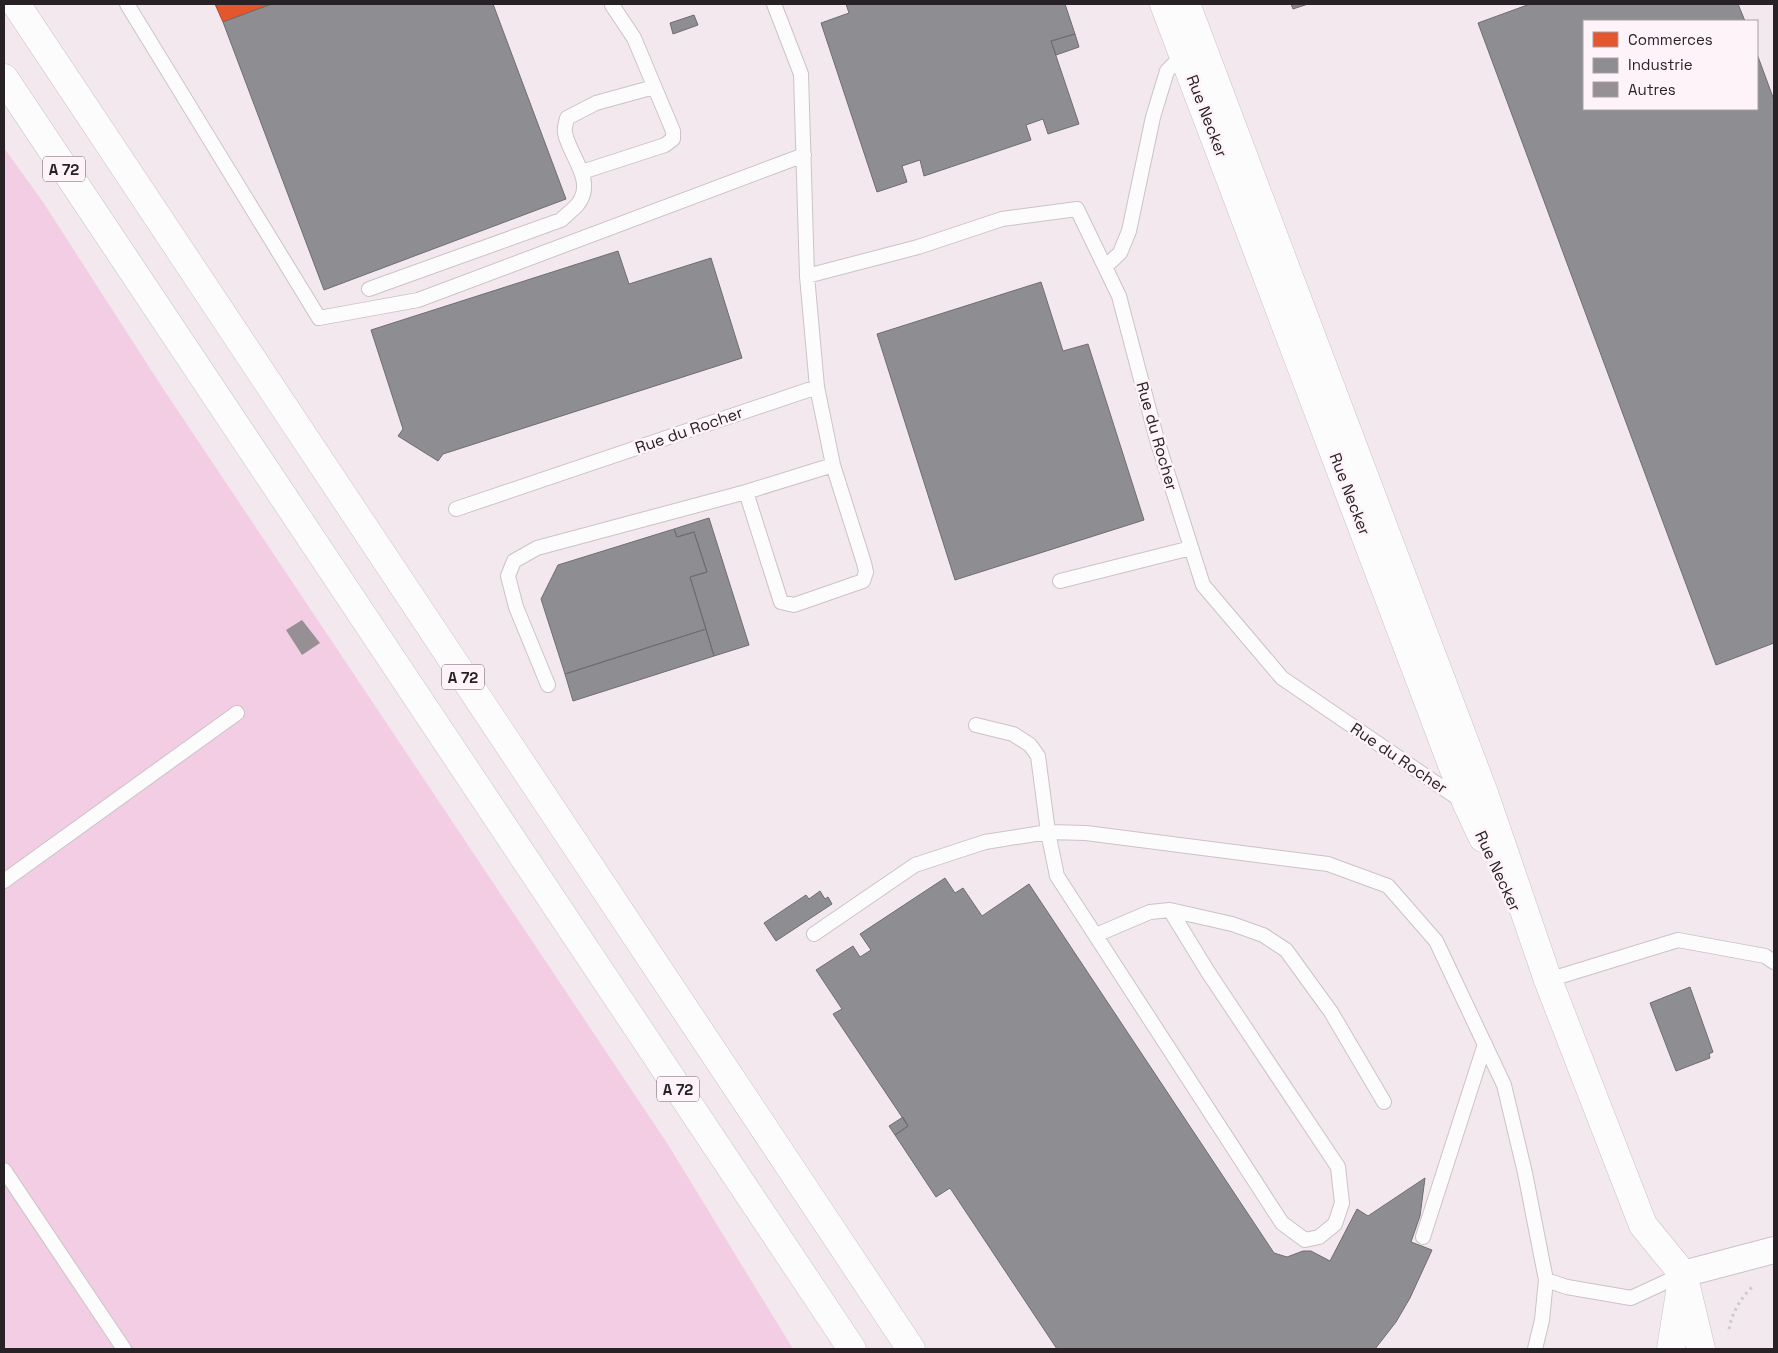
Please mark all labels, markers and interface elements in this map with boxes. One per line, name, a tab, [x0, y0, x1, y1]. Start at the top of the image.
legend	[1583, 20, 1758, 110]
text: Commerces	[1628, 30, 1713, 49]
text: Industrie	[1628, 55, 1693, 74]
street label: Rue Necker	[1182, 72, 1232, 160]
text: Autres	[1628, 80, 1676, 99]
road number: A 72	[43, 156, 85, 182]
street label: Rue du Rocher	[1131, 379, 1183, 493]
street label: Rue du Rocher	[632, 402, 746, 458]
street label: Rue Necker	[1325, 450, 1375, 538]
road number: A 72	[442, 664, 484, 690]
street label: Rue du Rocher	[1346, 718, 1452, 798]
street label: Rue Necker	[1470, 827, 1526, 915]
road number: A 72	[657, 1076, 699, 1102]

